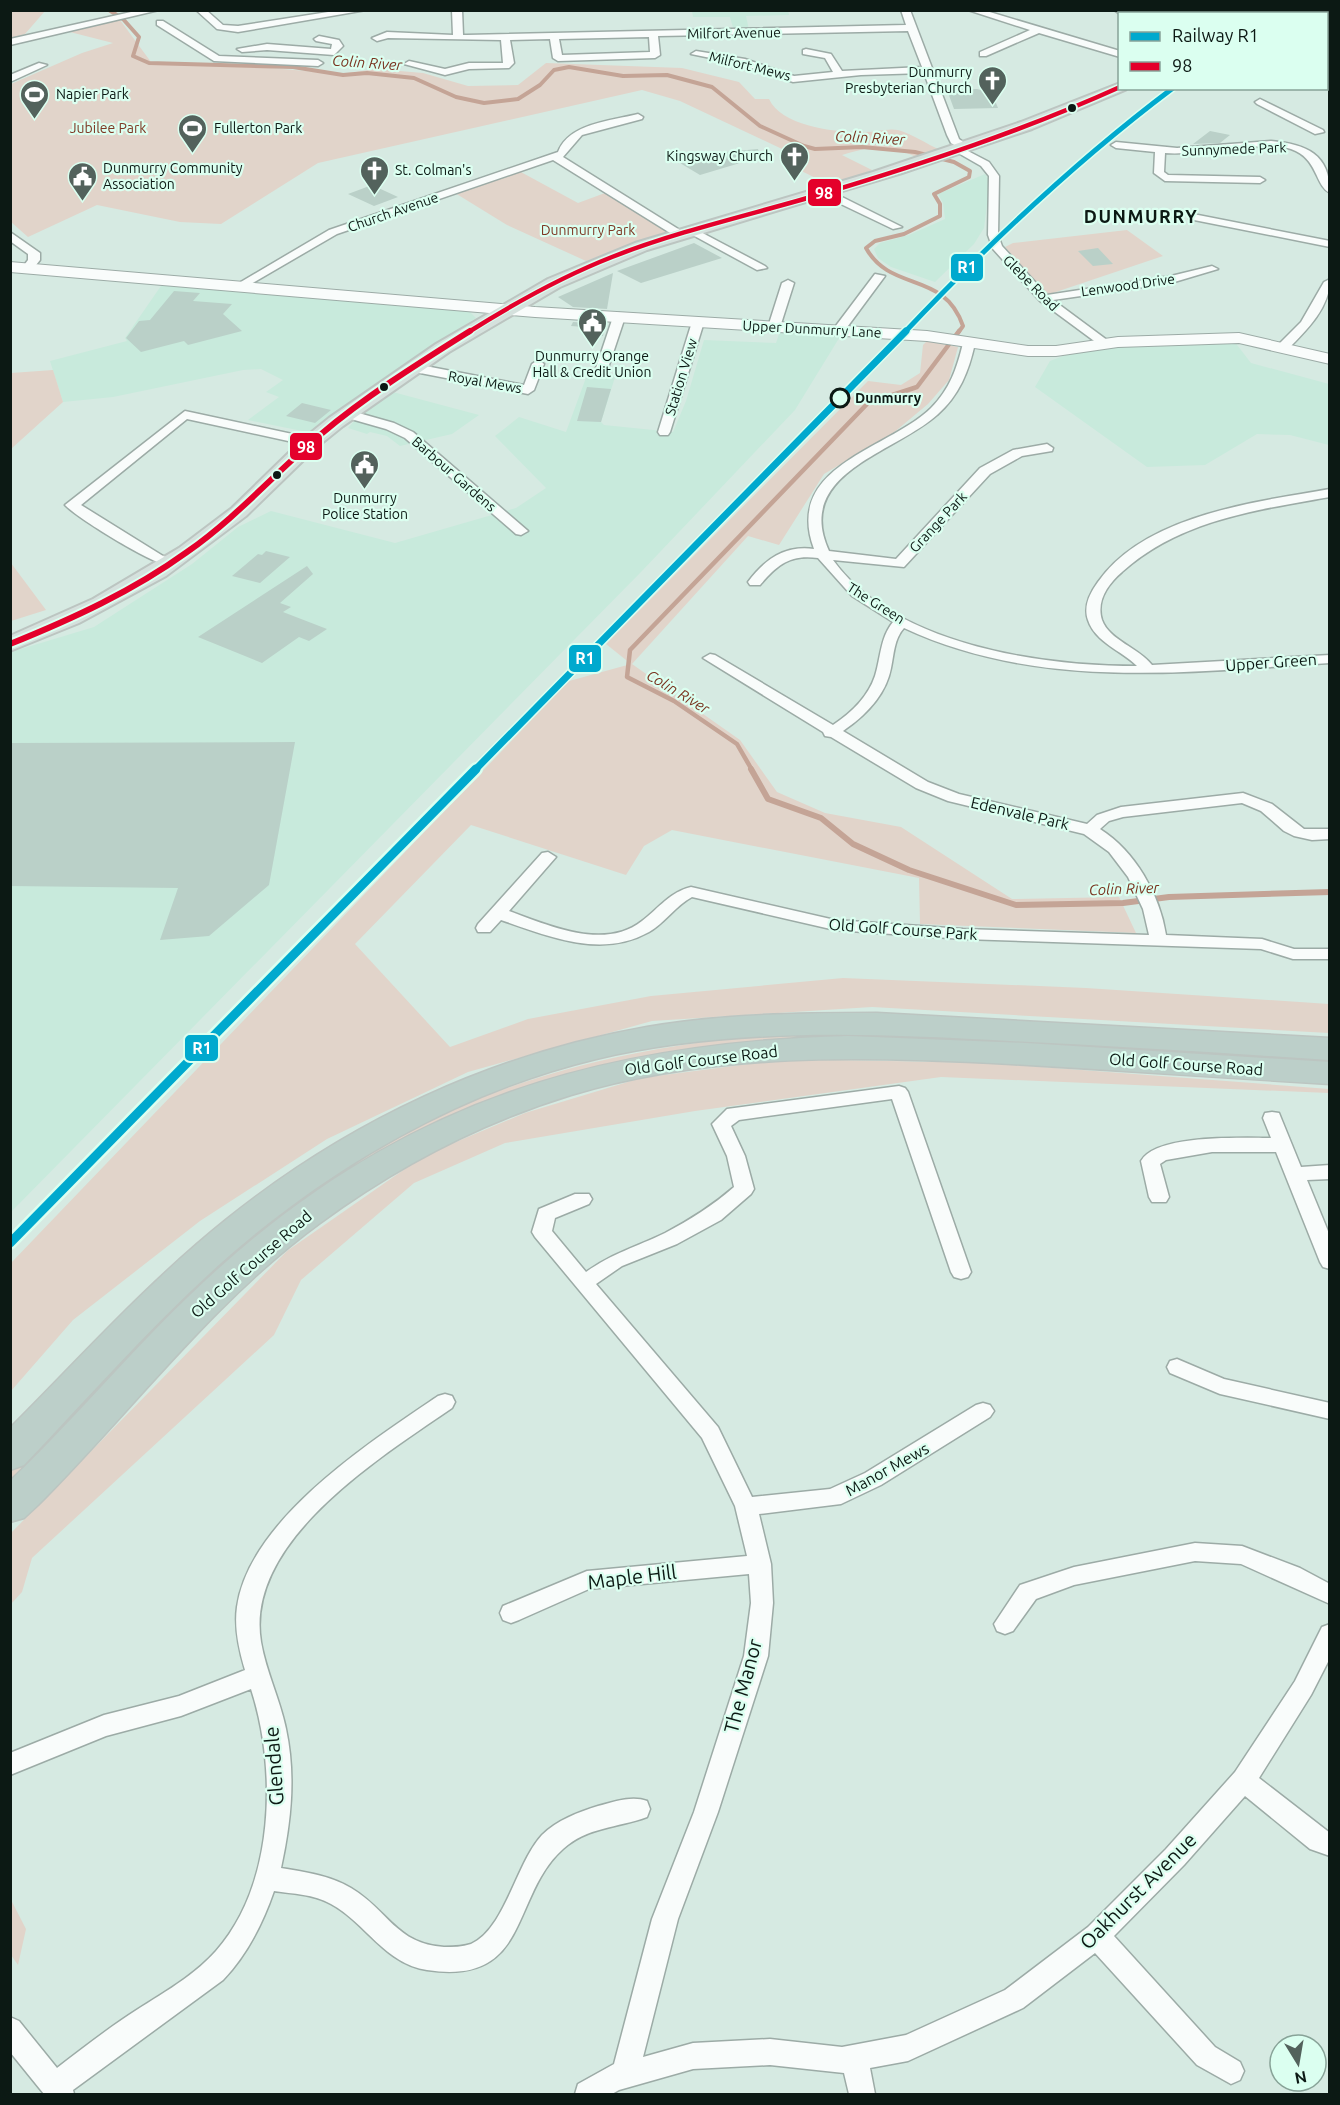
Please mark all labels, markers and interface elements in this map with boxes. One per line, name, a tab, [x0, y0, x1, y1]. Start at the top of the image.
legend	[1118, 12, 1328, 90]
street label: Milfort Avenue	[687, 24, 781, 42]
text: Railway R1	[1172, 25, 1259, 45]
street label: Milfort Mews	[708, 48, 792, 84]
water label: Colin River	[331, 52, 404, 74]
text: 98	[1172, 55, 1192, 75]
place label: Dunmurry Presbyterian Church	[845, 64, 972, 96]
church icon: Dunmurry Presbyterian Church	[977, 64, 1009, 106]
sports icon: Napier Park	[19, 78, 51, 120]
place label: Napier Park	[56, 86, 129, 102]
unlabelled marker	[1066, 102, 1078, 114]
sports icon: Fullerton Park	[177, 112, 209, 154]
park label: Jubilee Park	[70, 120, 146, 136]
place label: Fullerton Park	[214, 120, 302, 136]
water label: Colin River	[835, 127, 907, 148]
street label: Sunnymede Park	[1181, 139, 1287, 159]
church icon: Kingsway Church	[778, 140, 810, 182]
place label: Kingsway Church	[666, 148, 773, 164]
church icon: St. Colman's	[358, 154, 390, 196]
public building icon: Dunmurry Community Association	[66, 160, 98, 202]
place label: Dunmurry Community Association	[103, 160, 243, 192]
place label: St. Colman's	[395, 162, 472, 178]
line badge: 98	[807, 178, 842, 207]
text: 98	[815, 184, 833, 202]
street label: Church Avenue	[346, 189, 440, 235]
district label: DUNMURRY	[1084, 206, 1198, 226]
park label: Dunmurry Park	[541, 222, 635, 238]
street label: Glebe Road	[1000, 252, 1062, 314]
line badge: R1	[950, 253, 984, 282]
text: R1	[957, 258, 977, 276]
street label: Lenwood Drive	[1080, 270, 1176, 300]
public building icon: Dunmurry Orange Hall & Credit Union	[576, 306, 608, 348]
street label: Upper Dunmurry Lane	[742, 317, 882, 341]
street label: Station View	[662, 336, 700, 417]
place label: Dunmurry Orange Hall & Credit Union	[533, 348, 651, 380]
street label: Royal Mews	[447, 368, 523, 396]
unlabelled marker	[378, 381, 390, 393]
marker: Dunmurry	[830, 388, 850, 408]
place label: Dunmurry	[855, 390, 922, 406]
line badge: 98	[289, 432, 323, 461]
street label: Barbour Gardens	[409, 433, 499, 515]
text: 98	[297, 438, 315, 456]
public building icon: Dunmurry Police Station	[349, 448, 381, 490]
unlabelled marker	[271, 469, 283, 481]
street label: Grange Park	[906, 489, 970, 555]
place label: Dunmurry Police Station	[322, 490, 408, 522]
street label: The Green	[844, 579, 908, 627]
line badge: R1	[568, 644, 602, 673]
text: R1	[575, 649, 595, 667]
street label: Upper Green	[1225, 650, 1317, 674]
water label: Colin River	[644, 666, 714, 718]
street label: Edenvale Park	[969, 793, 1071, 833]
water label: Colin River	[1089, 879, 1161, 898]
street label: Old Golf Course Park	[828, 915, 978, 943]
line badge: R1	[184, 1034, 219, 1062]
text: R1	[192, 1039, 212, 1057]
street label: Old Golf Course Road	[623, 1042, 779, 1078]
street label: Old Golf Course Road	[1108, 1050, 1264, 1078]
street label: Old Golf Course Road	[187, 1207, 315, 1321]
street label: Manor Mews	[842, 1439, 932, 1499]
street label: Maple Hill	[586, 1560, 678, 1593]
street label: The Manor	[719, 1636, 766, 1735]
street label: Glendale	[259, 1726, 288, 1806]
street label: Oakhurst Avenue	[1075, 1828, 1201, 1954]
north arrow	[1268, 2033, 1328, 2093]
text: N	[1293, 2068, 1308, 2088]

